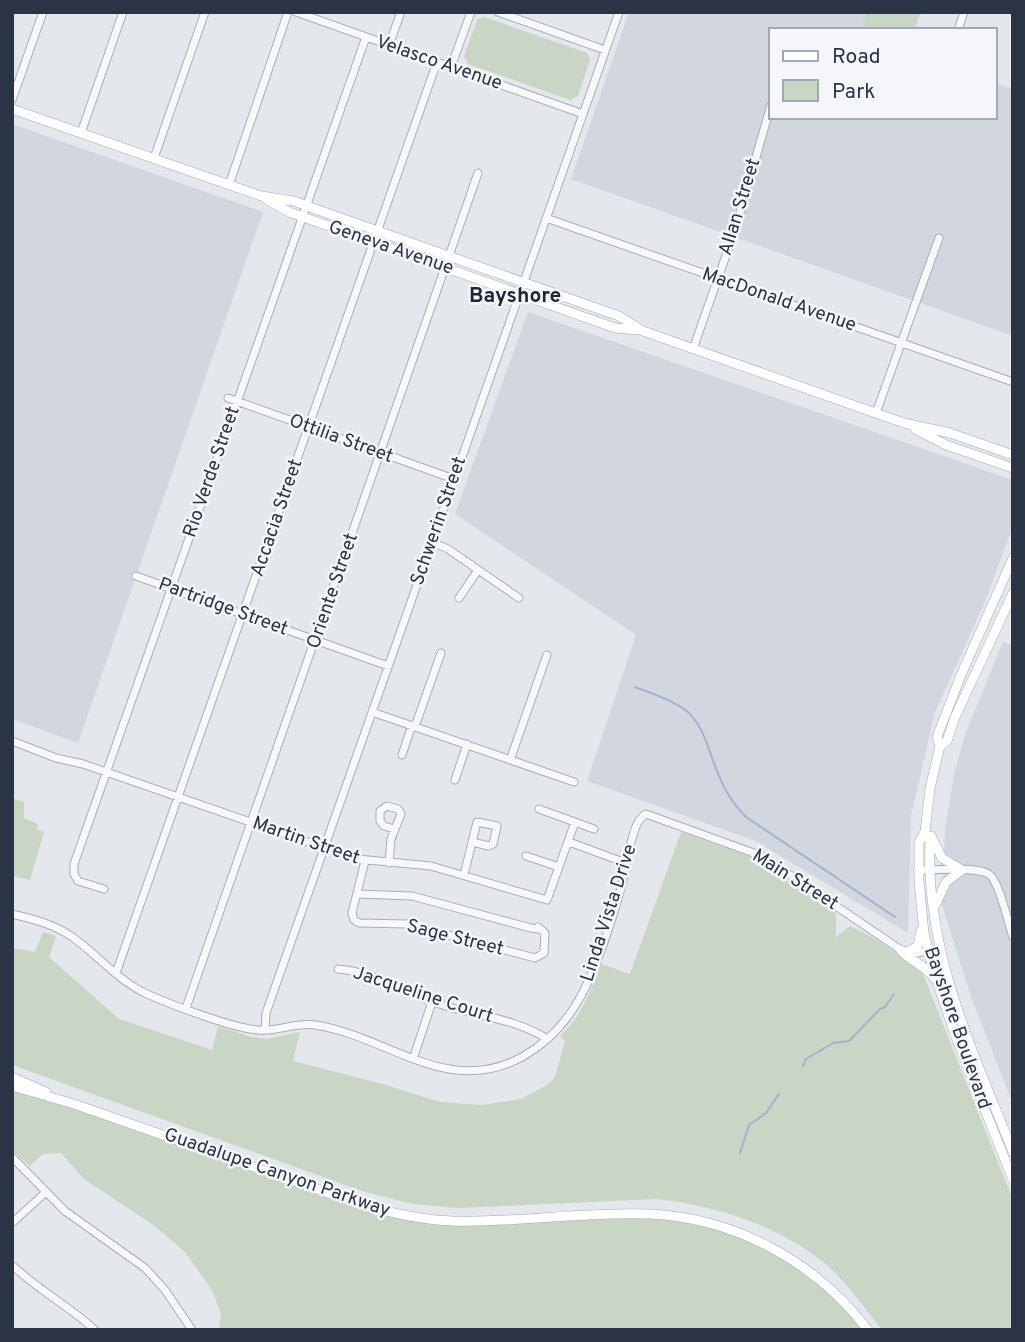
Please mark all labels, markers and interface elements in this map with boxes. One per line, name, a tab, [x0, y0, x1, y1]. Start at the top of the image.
legend	[769, 28, 997, 119]
street label: Velasco Avenue	[373, 30, 505, 96]
text: Road	[832, 44, 881, 71]
text: Park	[832, 79, 875, 106]
street label: Allan Street	[714, 155, 766, 259]
street label: Geneva Avenue	[325, 215, 457, 281]
street label: MacDonald Avenue	[699, 262, 859, 338]
district label: Bayshore	[469, 283, 561, 310]
street label: Rio Verde Street	[178, 403, 246, 541]
street label: Ottilia Street	[286, 409, 396, 469]
street label: Schwerin Street	[406, 454, 472, 588]
street label: Accacia Street	[246, 456, 308, 580]
street label: Oriente Street	[302, 530, 364, 652]
street label: Partridge Street	[155, 572, 291, 642]
street label: Martin Street	[249, 811, 363, 871]
street label: Linda Vista Drive	[575, 841, 643, 985]
street label: Main Street	[748, 844, 842, 916]
street label: Sage Street	[404, 914, 506, 962]
street label: Bayshore Boulevard	[918, 944, 996, 1112]
street label: Jacqueline Court	[350, 961, 496, 1029]
street label: Guadalupe Canyon Parkway	[161, 1123, 393, 1223]

